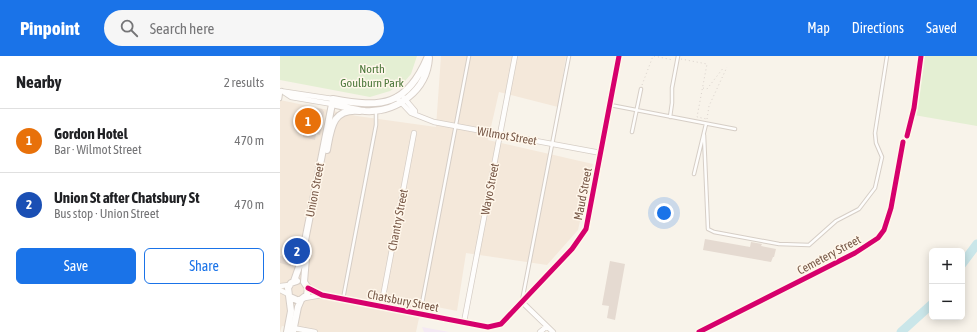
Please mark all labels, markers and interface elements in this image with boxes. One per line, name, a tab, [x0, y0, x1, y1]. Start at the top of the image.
search box	[104, 10, 384, 46]
text: Pinpoint	[20, 17, 80, 39]
icon: search	[118, 17, 140, 39]
text: Search here	[150, 20, 214, 37]
text: Map	[807, 20, 830, 36]
text: Directions	[852, 20, 904, 36]
text: Saved	[926, 20, 957, 36]
park label: North Goulburn Park	[340, 62, 404, 90]
text: Nearby	[16, 72, 62, 92]
text: 2 results	[224, 75, 264, 90]
pin: 1	[295, 106, 321, 136]
street label: Wilmot Street	[476, 124, 538, 148]
text: Gordon Hotel	[54, 125, 128, 142]
text: 1	[26, 133, 32, 148]
text: 470 m	[235, 133, 264, 148]
text: Bar · Wilmot Street	[54, 142, 142, 157]
street label: Union Street	[303, 161, 327, 218]
street label: Wayo Street	[478, 161, 502, 216]
street label: Maud Street	[571, 166, 595, 221]
street label: Chantry Street	[385, 187, 411, 252]
text: Union St after Chatsbury St	[54, 189, 199, 206]
text: 2	[26, 197, 32, 212]
text: 470 m	[235, 197, 264, 212]
your location	[654, 203, 674, 223]
text: Bus stop · Union Street	[54, 206, 159, 221]
street label: Cemetery Street	[795, 232, 864, 278]
pin: 2	[284, 236, 310, 266]
button: Save	[16, 248, 136, 284]
button: Share	[144, 248, 264, 284]
map controls	[929, 248, 965, 320]
button: +	[929, 248, 965, 284]
button: −	[929, 284, 965, 320]
street label: Chatsbury Street	[366, 287, 440, 315]

